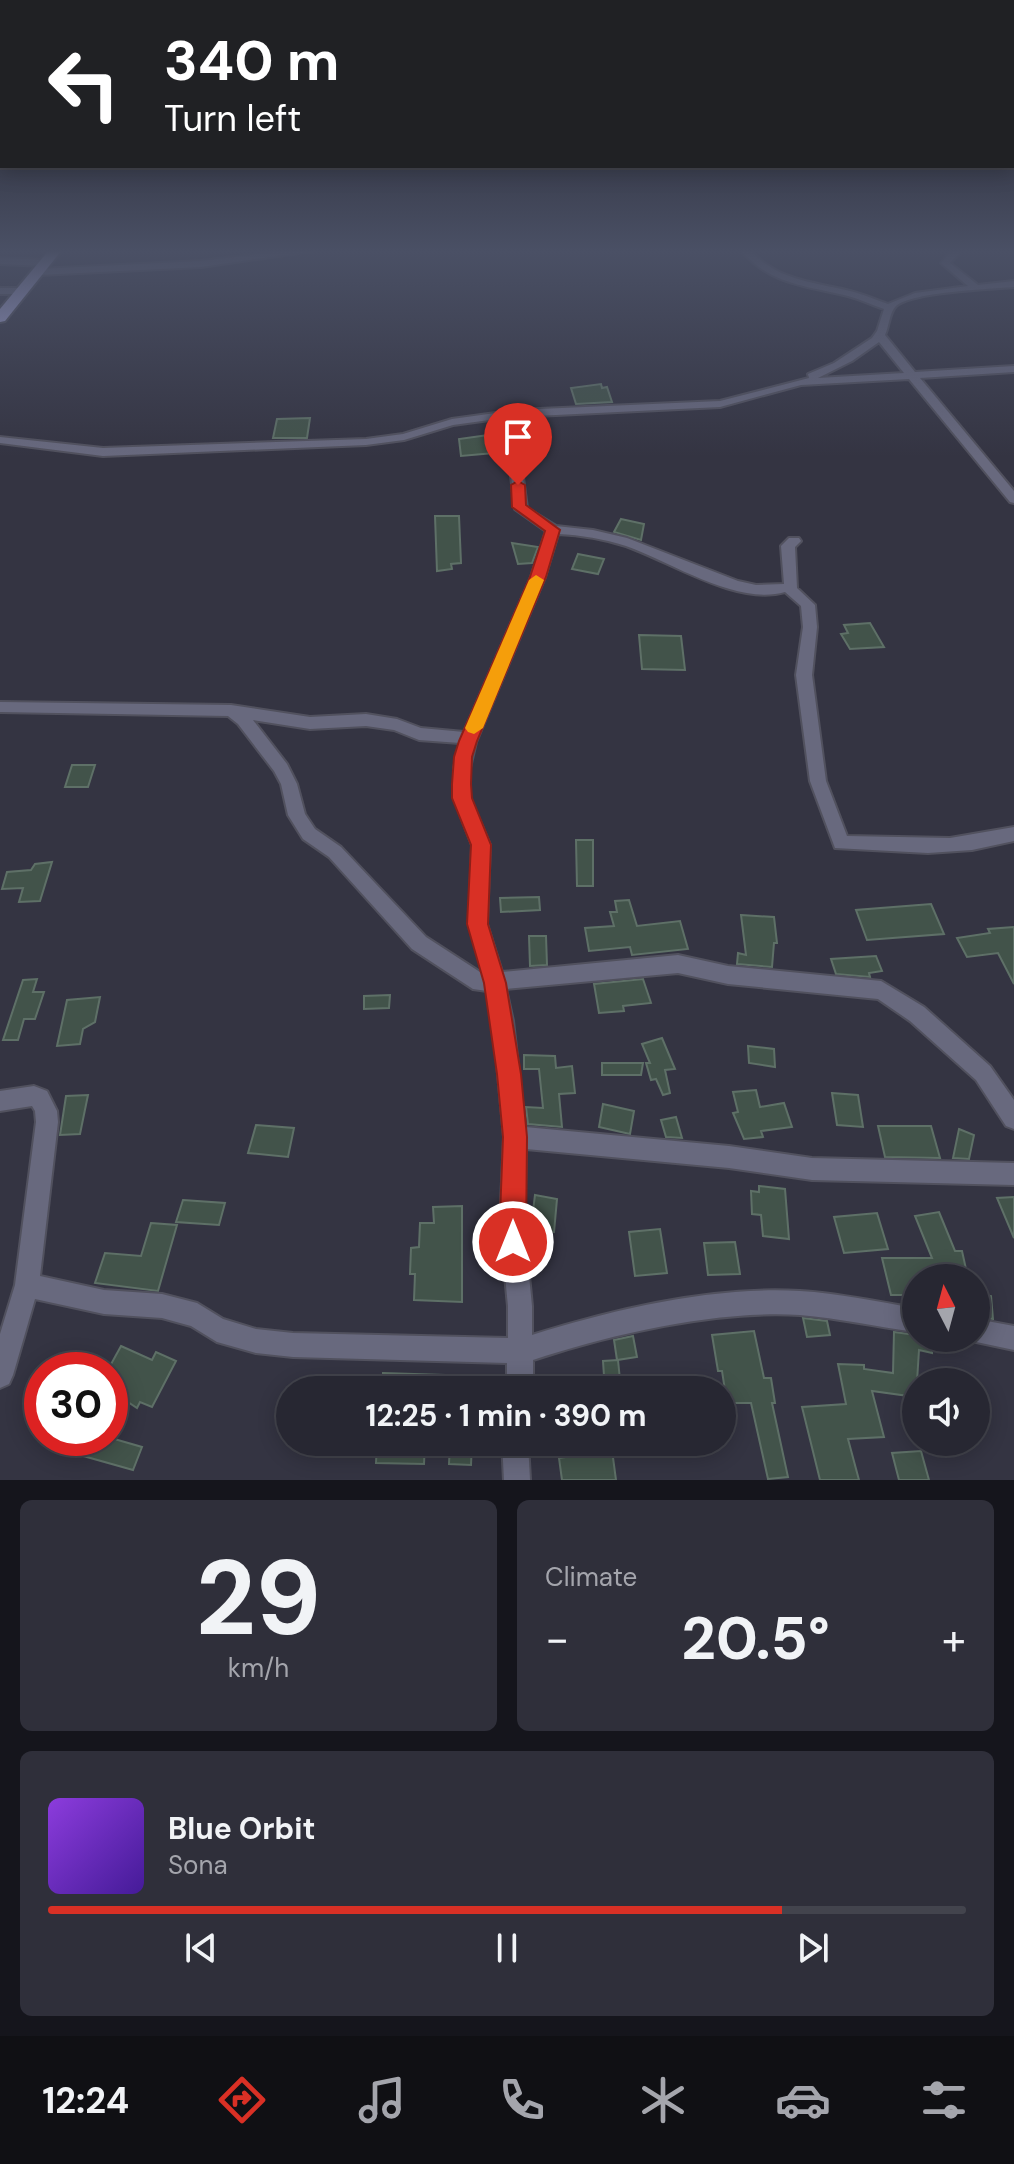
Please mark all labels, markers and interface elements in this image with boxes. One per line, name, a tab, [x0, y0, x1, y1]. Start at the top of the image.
text: 340 m	[164, 24, 339, 97]
icon: left	[32, 32, 136, 136]
text: Turn left	[164, 95, 301, 142]
pin	[484, 403, 552, 485]
icon: arrive	[496, 415, 540, 459]
position arrow	[471, 1200, 555, 1284]
north arrow	[902, 1264, 990, 1352]
map controls	[902, 1264, 990, 1456]
speed limit sign: 30	[24, 1352, 128, 1456]
button: sound	[902, 1368, 990, 1456]
text: 12:25 · 1 min · 390 m	[366, 1396, 646, 1435]
text: 29	[196, 1531, 321, 1666]
text: Climate	[545, 1560, 637, 1594]
text: 20.5°	[681, 1599, 830, 1678]
text: −	[545, 1610, 569, 1668]
text: +	[942, 1610, 966, 1668]
text: km/h	[228, 1651, 289, 1685]
text: Blue Orbit	[168, 1809, 315, 1848]
text: Sona	[168, 1848, 228, 1882]
icon: previous	[179, 1926, 223, 1970]
icon: pause	[485, 1926, 529, 1970]
icon: next	[791, 1926, 835, 1970]
icon: directions	[214, 2072, 270, 2128]
icon: music	[354, 2072, 410, 2128]
icon: phone	[494, 2072, 550, 2128]
icon: climate	[635, 2072, 691, 2128]
icon: car	[775, 2072, 831, 2128]
icon: filters	[916, 2072, 972, 2128]
text: 12:24	[42, 2077, 129, 2124]

